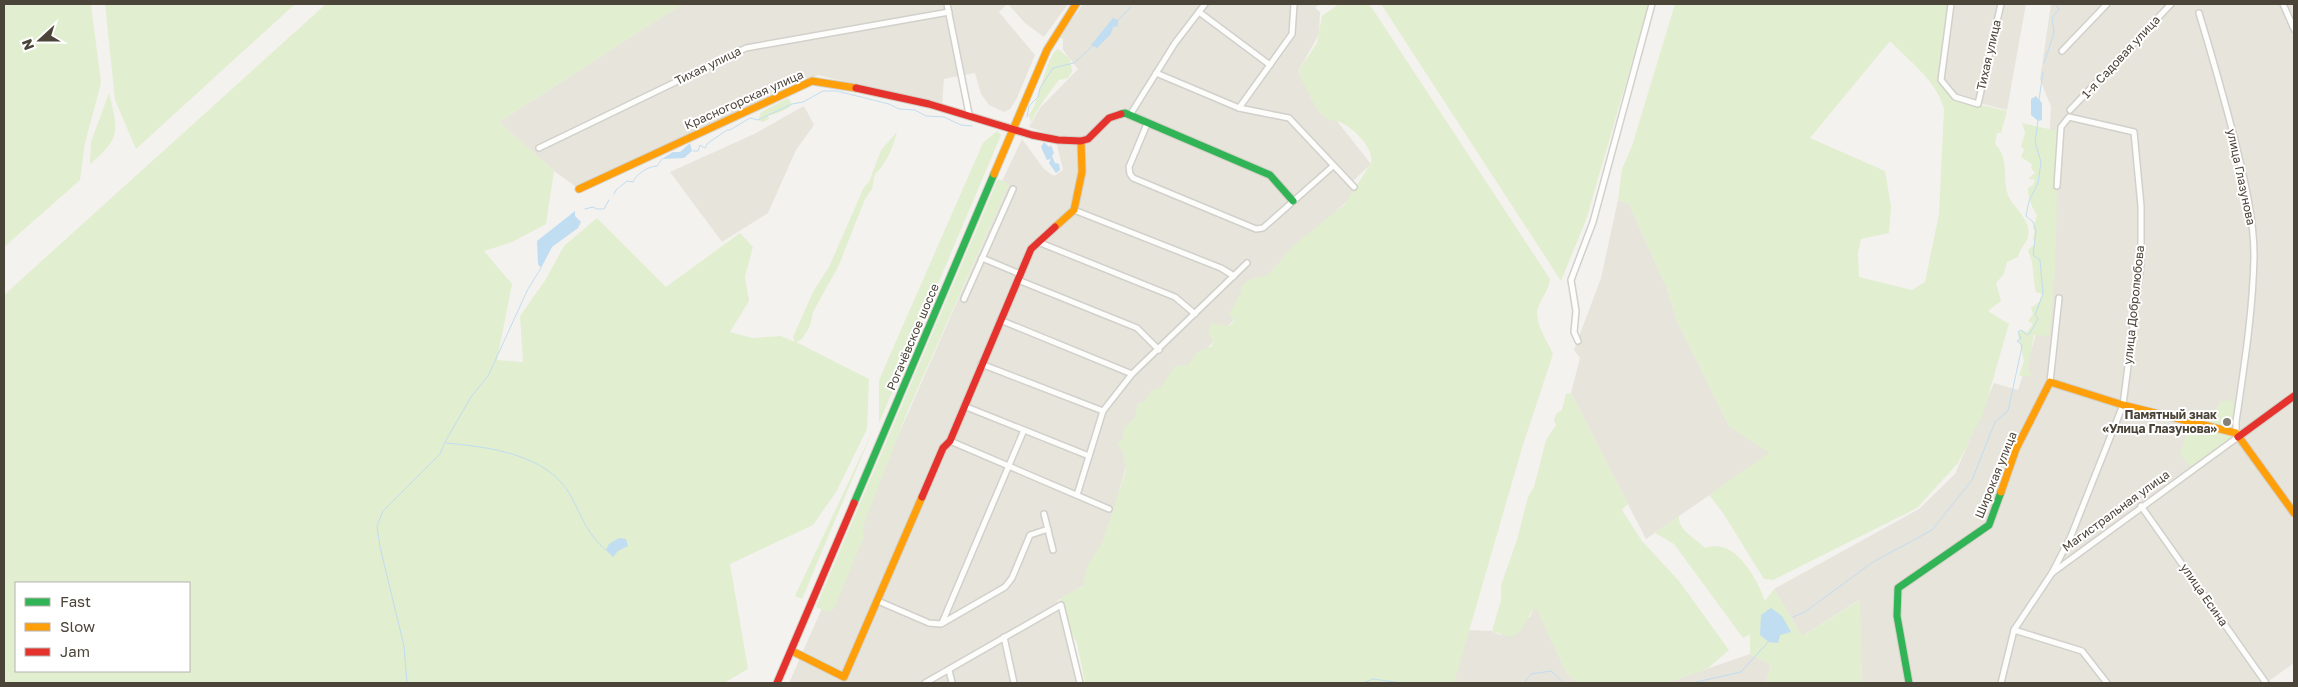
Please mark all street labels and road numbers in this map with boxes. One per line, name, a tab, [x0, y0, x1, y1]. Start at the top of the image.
street label: 1-я Садовая улица	[2078, 12, 2163, 101]
street label: Тихая улица	[1973, 18, 2004, 92]
street label: Тихая улица	[672, 43, 743, 88]
street label: Красногорская улица	[682, 67, 806, 133]
street label: улица Глазунова	[2224, 127, 2259, 226]
street label: улица Добролюбова	[2120, 245, 2147, 365]
street label: Рогачёвское шоссе	[883, 281, 942, 393]
street label: Широкая улица	[1971, 429, 2020, 520]
street label: Магистральная улица	[2059, 467, 2172, 555]
street label: улица Есина	[2177, 560, 2232, 629]

